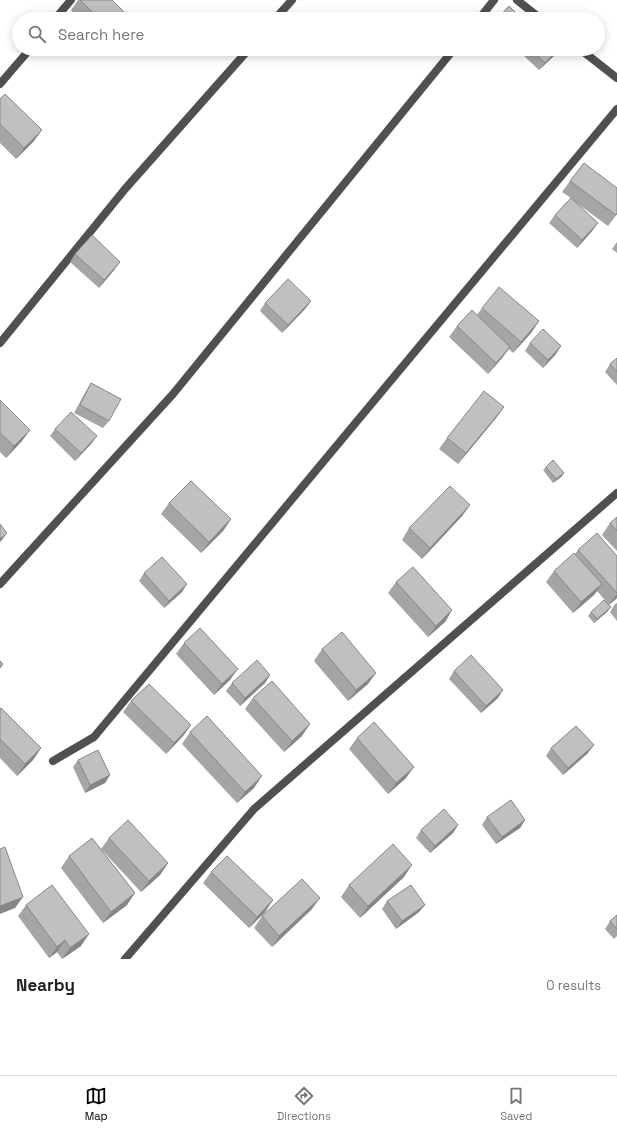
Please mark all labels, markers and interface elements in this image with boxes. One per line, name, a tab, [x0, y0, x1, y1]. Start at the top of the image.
search box	[12, 12, 605, 56]
icon: search	[26, 23, 48, 45]
text: Search here	[58, 25, 144, 44]
text: Nearby	[16, 974, 75, 996]
text: 0 results	[546, 977, 601, 994]
tab: Map	[85, 1085, 108, 1123]
tab: Directions	[277, 1085, 331, 1123]
tab: Saved	[500, 1085, 532, 1123]

